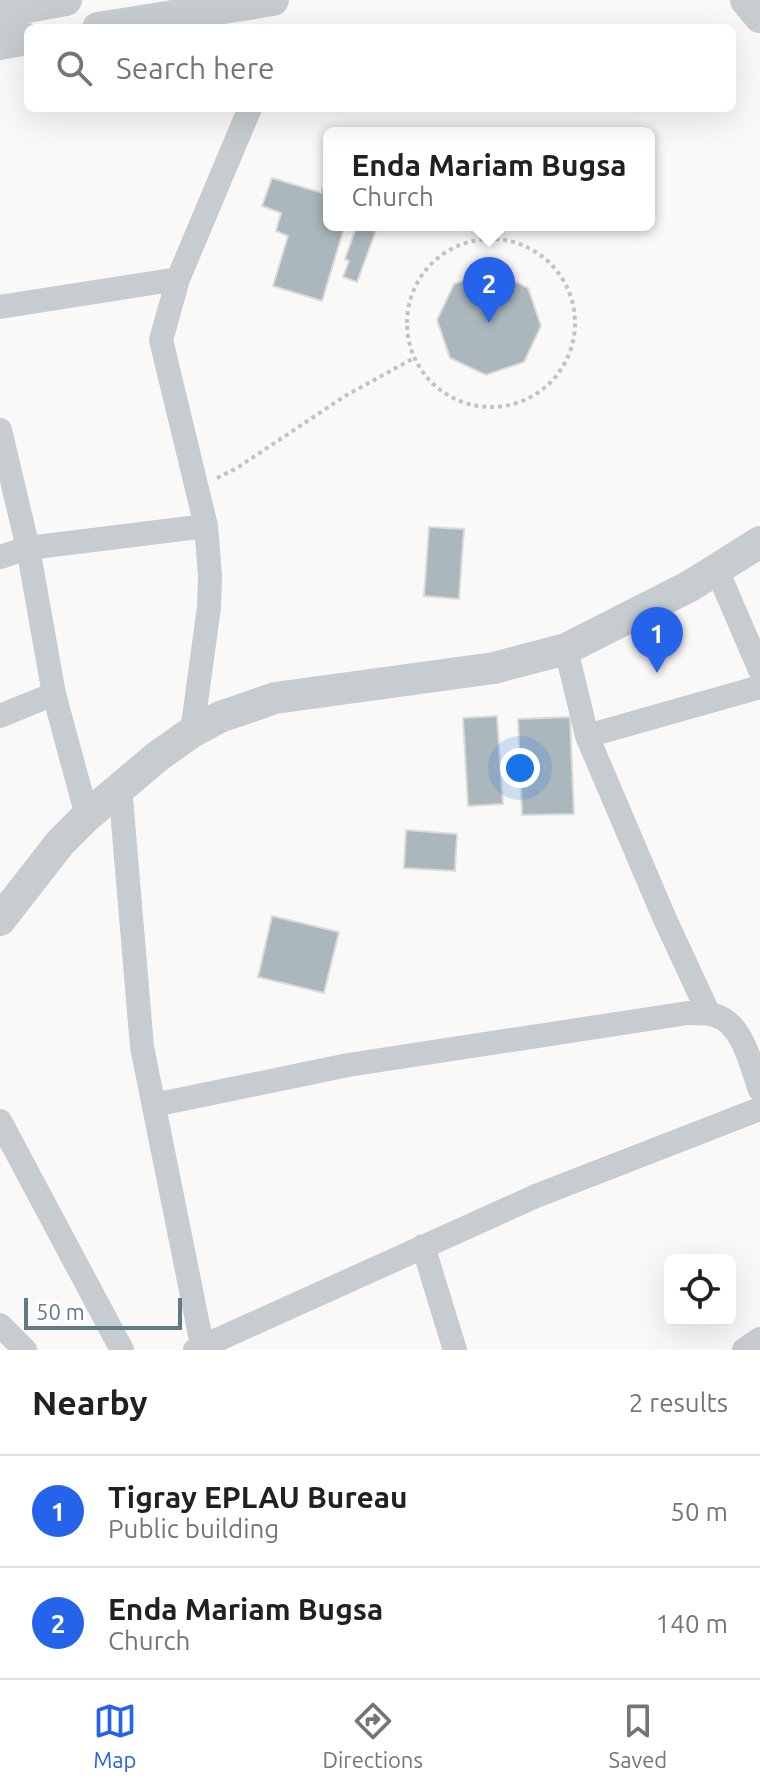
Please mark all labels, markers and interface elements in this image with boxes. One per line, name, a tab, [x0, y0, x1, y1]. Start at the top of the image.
search box	[24, 24, 736, 112]
icon: search	[52, 46, 96, 90]
text: Search here	[116, 51, 275, 85]
popup	[323, 127, 655, 231]
text: Enda Mariam Bugsa	[351, 148, 627, 182]
text: Church	[351, 182, 434, 211]
pin: 2	[463, 257, 515, 323]
pin: 1	[631, 607, 683, 673]
your location	[500, 748, 540, 788]
map controls	[664, 1254, 736, 1326]
button: locate	[664, 1254, 736, 1326]
scale bar	[24, 1294, 182, 1330]
text: 50 m	[36, 1299, 85, 1324]
text: Nearby	[32, 1383, 147, 1421]
text: 2 results	[629, 1388, 728, 1417]
text: Tigray EPLAU Bureau	[108, 1480, 408, 1514]
text: 1	[51, 1497, 65, 1526]
text: 50 m	[670, 1497, 728, 1526]
text: Public building	[108, 1514, 279, 1543]
text: Enda Mariam Bugsa	[108, 1592, 383, 1626]
text: 2	[51, 1609, 65, 1638]
text: 140 m	[656, 1609, 728, 1638]
text: Church	[108, 1626, 190, 1655]
tab: Map	[93, 1699, 137, 1772]
tab: Directions	[322, 1699, 423, 1772]
tab: Saved	[609, 1699, 667, 1772]

